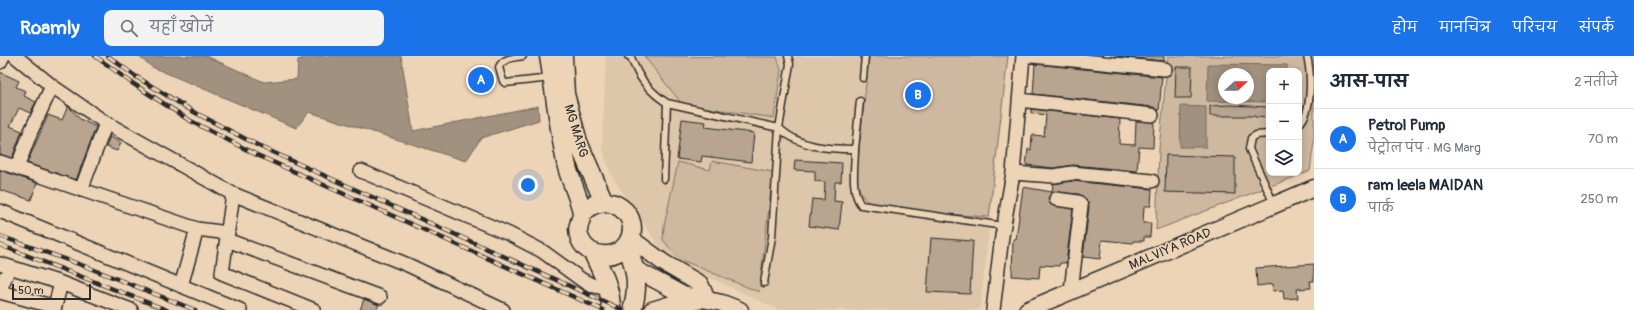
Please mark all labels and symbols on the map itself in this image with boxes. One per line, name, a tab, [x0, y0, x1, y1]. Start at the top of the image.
pin: A	[468, 65, 494, 95]
north arrow	[1218, 68, 1254, 104]
pin: B	[905, 80, 931, 110]
street label: MG MARG	[560, 102, 592, 160]
your location	[518, 175, 538, 195]
street label: MALVIYA ROAD	[1126, 224, 1214, 274]
scale bar	[12, 282, 91, 301]

